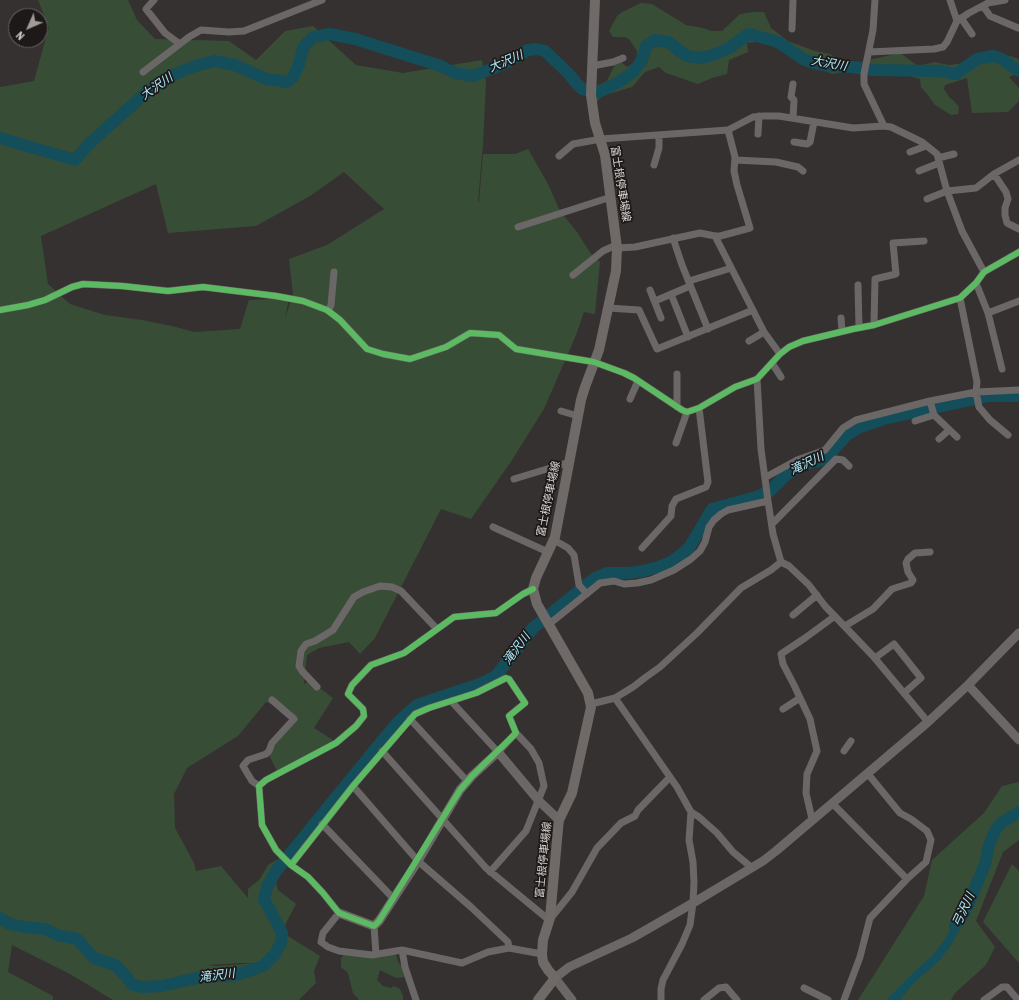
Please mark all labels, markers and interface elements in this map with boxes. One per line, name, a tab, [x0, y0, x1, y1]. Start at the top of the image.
north arrow	[8, 8, 48, 48]
text: N	[13, 29, 27, 43]
water label: 大沢川	[487, 48, 525, 76]
water label: 大沢川	[810, 54, 848, 74]
water label: 大沢川	[138, 71, 176, 103]
street label: 富士根停車場線	[607, 145, 633, 223]
water label: 滝沢川	[788, 450, 826, 478]
street label: 富士根停車場線	[535, 460, 563, 538]
water label: 滝沢川	[500, 630, 534, 668]
street label: 富士根停車場線	[533, 821, 555, 899]
water label: 弓沢川	[950, 891, 978, 929]
water label: 滝沢川	[198, 967, 236, 985]

